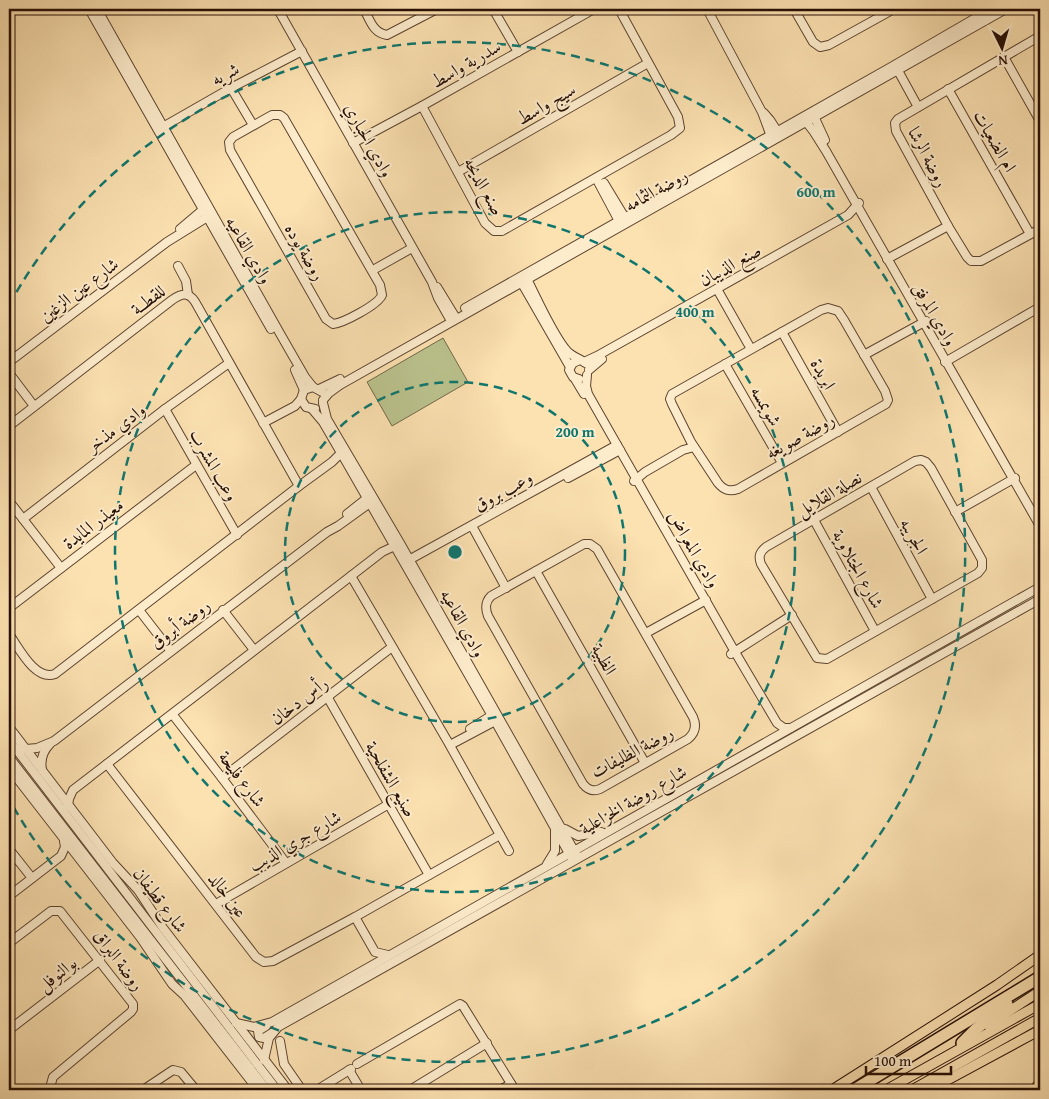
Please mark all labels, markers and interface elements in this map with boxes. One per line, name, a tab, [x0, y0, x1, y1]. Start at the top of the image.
north arrow	[976, 22, 1026, 72]
street label: سدرية واسط	[426, 33, 506, 95]
text: N	[997, 51, 1009, 71]
street label: شريه	[206, 55, 244, 92]
street label: سيج واسط	[511, 76, 582, 134]
street label: وادي الحباري	[336, 98, 401, 183]
street label: ام الضعيات	[964, 105, 1024, 178]
street label: روضة الرشا	[901, 122, 956, 192]
street label: صنع الديحه	[455, 151, 512, 221]
street label: روضة الثمامه	[619, 161, 692, 218]
text: 600 m	[796, 181, 836, 202]
street label: وادي القاعيه	[217, 211, 280, 290]
street label: روضة يوده	[278, 218, 333, 285]
street label: صنع الذيبان	[694, 236, 767, 295]
street label: شارع عين الزغين	[33, 251, 125, 330]
street label: وادي المرفق	[905, 277, 965, 352]
street label: للقطــة	[125, 278, 171, 322]
text: 400 m	[675, 301, 715, 322]
street label: ابريدة	[804, 353, 843, 395]
street label: شويمسه	[744, 380, 789, 431]
street label: وادي مذخر	[79, 396, 152, 462]
street label: روضة صويغه	[760, 405, 839, 466]
text: 200 m	[555, 421, 595, 442]
street label: وعب المشرب	[183, 424, 246, 506]
street label: وعب بروق	[468, 463, 537, 518]
street label: نصلة القلايل	[791, 464, 867, 523]
street label: معيذر المايدة	[56, 492, 129, 556]
street label: وادي المعراض	[660, 505, 728, 594]
street label: الجريبه	[893, 513, 936, 559]
street label: شارع الجتلاوية	[824, 524, 891, 614]
centre of rings	[446, 543, 464, 561]
street label: وادي القاعيه	[432, 584, 493, 663]
street label: روضة أبروق	[144, 592, 216, 655]
street label: الظبية	[585, 638, 624, 680]
street label: رأس دخان	[264, 670, 333, 731]
street label: روضة الظليفات	[586, 718, 678, 785]
street label: صنيع الشفلحية	[356, 736, 424, 823]
street label: شارع فليحة	[210, 745, 273, 814]
street label: شارع روضة الخزاعلية	[574, 758, 692, 843]
street label: شارع جري الذيب	[243, 803, 347, 880]
street label: شارع قطيفان	[125, 861, 194, 939]
street label: عين خالد	[202, 866, 255, 923]
street label: روضة البراق	[87, 923, 152, 996]
street label: بوالنوفل	[31, 949, 82, 998]
scale bar	[866, 1044, 952, 1076]
text: 100 m	[874, 1050, 912, 1071]

